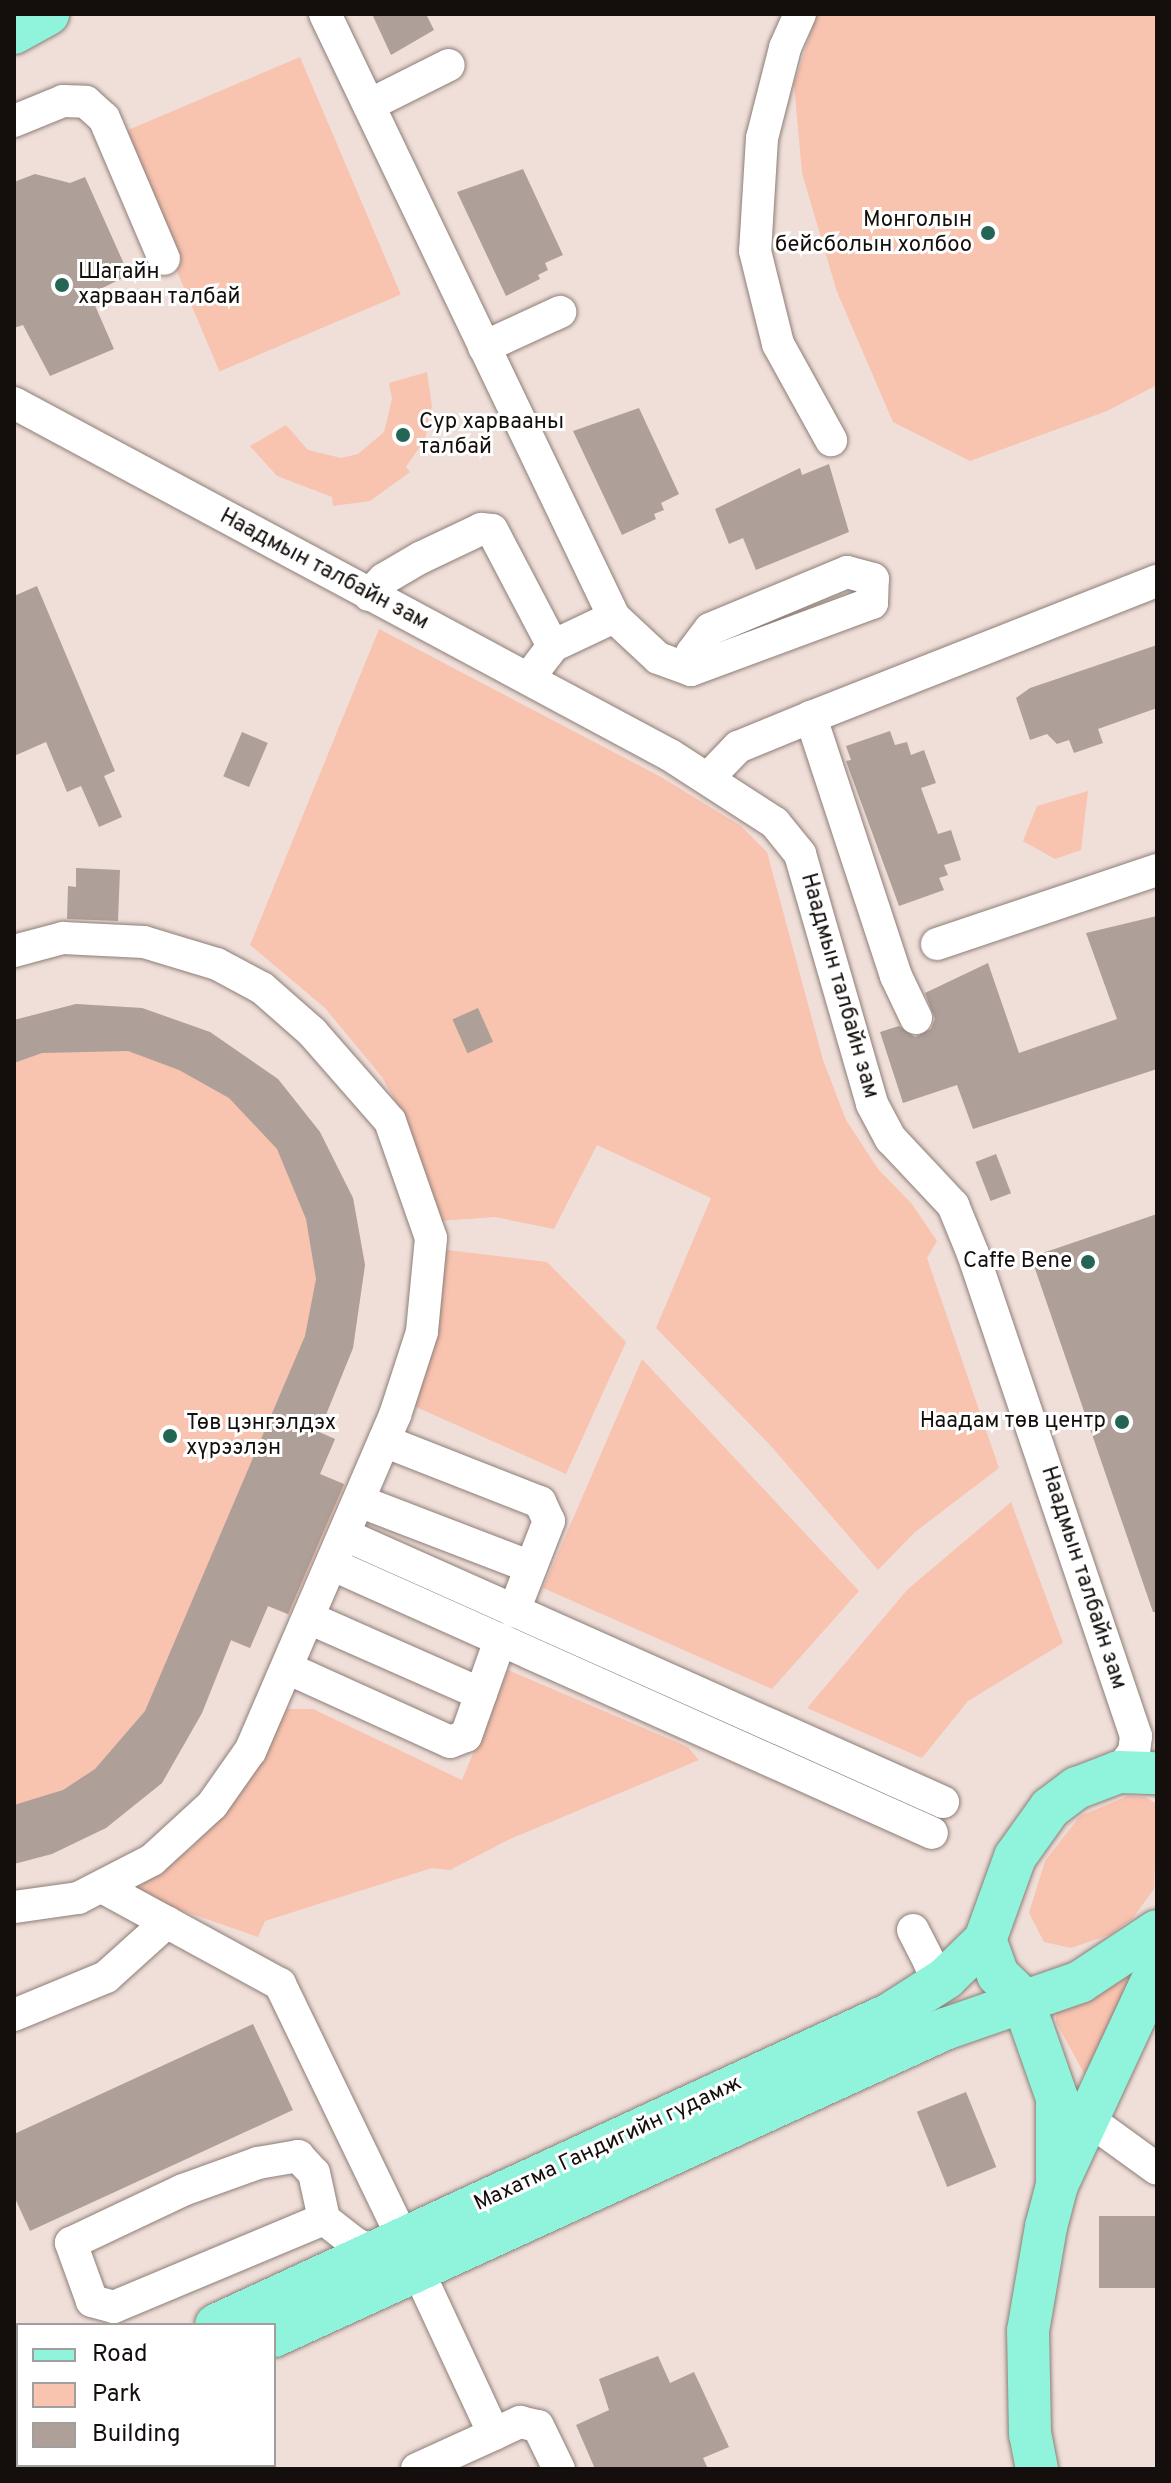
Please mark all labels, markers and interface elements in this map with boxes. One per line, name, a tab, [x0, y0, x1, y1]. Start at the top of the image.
place label: Монголын бейсболын холбоо	[775, 207, 972, 258]
marker: Монголын бейсболын холбоо	[979, 224, 997, 242]
place label: Шагайн харваан талбай	[78, 259, 240, 310]
marker: Шагайн харваан талбай	[53, 276, 71, 294]
place label: Сур харвааны талбай	[419, 409, 564, 460]
marker: Сур харвааны талбай	[394, 426, 412, 444]
street label: Наадмын талбайн зам	[215, 504, 433, 636]
street label: Наадмын талбайн зам	[794, 870, 884, 1102]
place label: Caffe Bene	[963, 1249, 1072, 1275]
marker: Caffe Bene	[1079, 1253, 1097, 1271]
place label: Наадам төв центр	[920, 1409, 1106, 1435]
place label: Төв цэнгэлдэх хүрээлэн	[186, 1410, 336, 1462]
marker: Наадам төв центр	[1113, 1413, 1131, 1431]
marker: Төв цэнгэлдэх хүрээлэн	[161, 1427, 179, 1445]
street label: Наадмын талбайн зам	[1034, 1463, 1132, 1693]
street label: Махатма Гандигийн гудамж	[470, 2070, 746, 2218]
legend	[16, 2323, 276, 2467]
text: Road	[92, 2340, 148, 2370]
text: Park	[92, 2380, 142, 2410]
text: Building	[92, 2420, 181, 2450]

